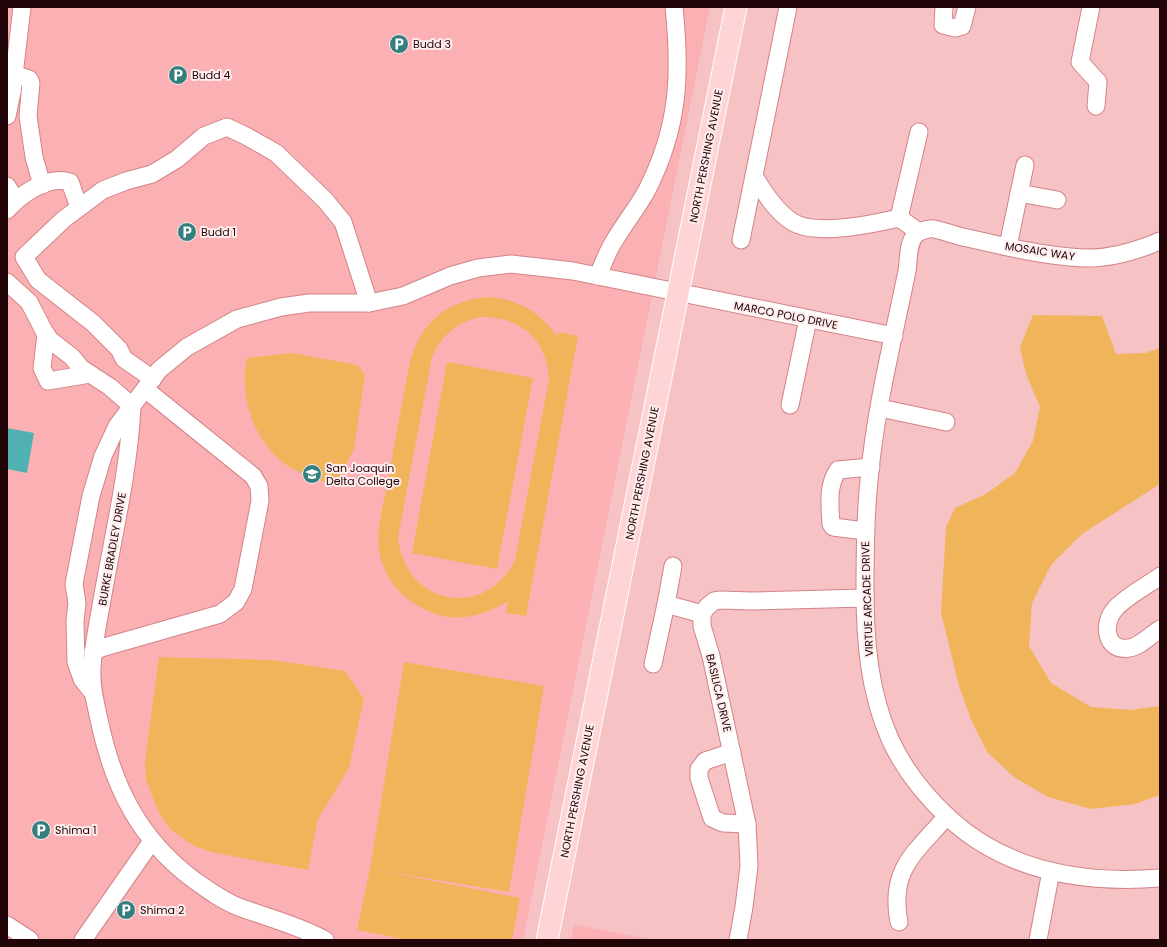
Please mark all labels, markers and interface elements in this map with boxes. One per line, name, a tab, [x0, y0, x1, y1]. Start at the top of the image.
parking icon: Budd 3	[388, 33, 410, 55]
place label: Budd 3	[413, 36, 451, 52]
parking icon: Budd 4	[167, 64, 189, 86]
place label: Budd 4	[192, 67, 231, 83]
street label: NORTH PERSHING AVENUE	[685, 88, 727, 224]
parking icon: Budd 1	[176, 221, 198, 243]
place label: Budd 1	[201, 224, 236, 240]
street label: MOSAIC WAY	[1004, 238, 1077, 265]
street label: MARCO POLO DRIVE	[733, 297, 839, 333]
street label: NORTH PERSHING AVENUE	[621, 405, 663, 541]
place label: San Joaquin Delta College	[326, 460, 400, 489]
school or university icon: San Joaquin Delta College	[301, 463, 323, 485]
street label: BURKE BRADLEY DRIVE	[94, 491, 130, 607]
street label: VIRTUE ARCADE DRIVE	[857, 541, 877, 657]
street label: BASILICA DRIVE	[702, 652, 736, 734]
street label: NORTH PERSHING AVENUE	[556, 723, 598, 859]
parking icon: Shima 1	[30, 819, 52, 841]
place label: Shima 1	[55, 822, 96, 838]
parking icon: Shima 2	[115, 899, 137, 921]
place label: Shima 2	[140, 902, 184, 918]

